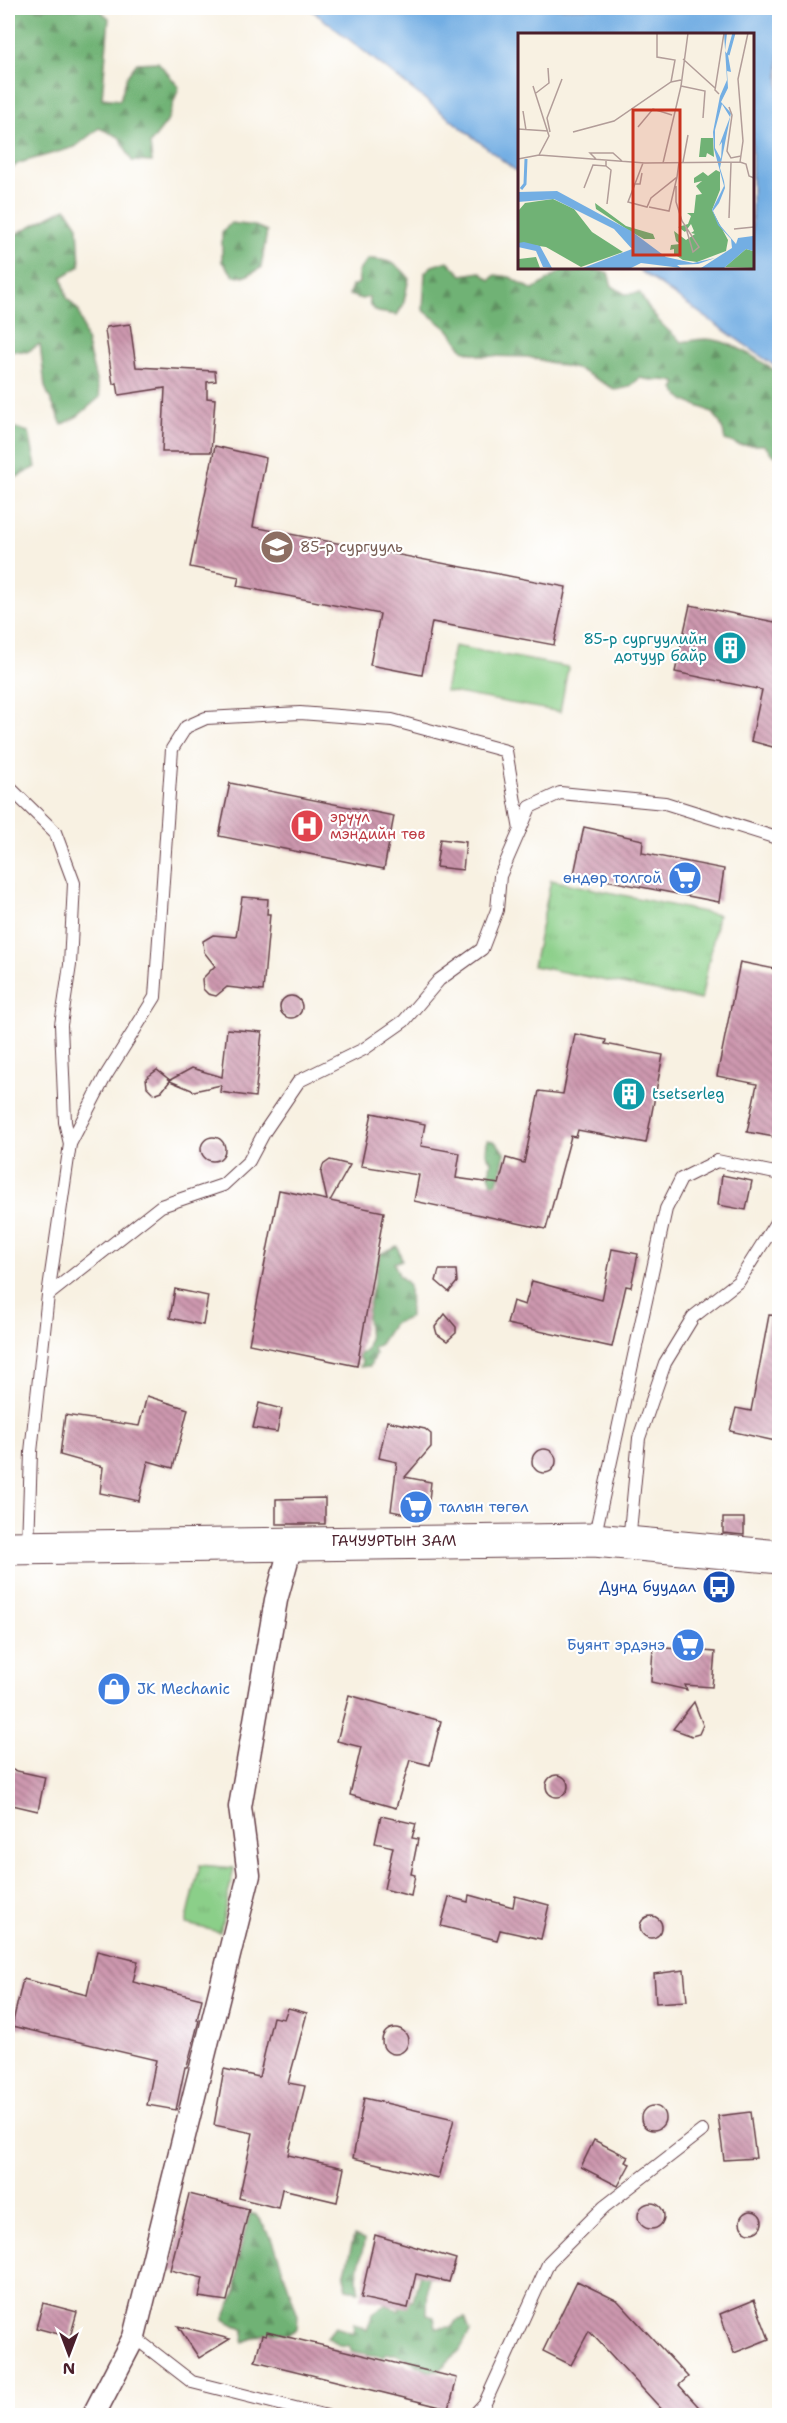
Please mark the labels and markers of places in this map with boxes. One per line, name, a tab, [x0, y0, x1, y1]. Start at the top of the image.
school or university icon: 85-р сургууль	[259, 529, 295, 565]
place label: 85-р сургууль	[300, 537, 403, 557]
place label: 85-р сургуулийн дотуур байр	[583, 629, 707, 666]
building icon: 85-р сургуулийн дотуур байр	[712, 630, 748, 666]
place label: эрүүл мэндийн төв	[330, 807, 426, 844]
hospital icon: эрүүл мэндийн төв	[289, 808, 325, 844]
supermarket icon: өндөр толгой	[667, 860, 703, 896]
place label: өндөр толгой	[563, 868, 662, 888]
building icon: tsetserleg	[611, 1076, 647, 1112]
place label: tsetserleg	[652, 1084, 725, 1104]
supermarket icon: талын төгөл	[398, 1489, 434, 1525]
place label: талын төгөл	[439, 1497, 529, 1517]
bus stop icon: Дунд буудал	[701, 1569, 737, 1605]
place label: Дунд буудал	[599, 1577, 697, 1597]
supermarket icon: Буянт эрдэнэ	[670, 1627, 706, 1663]
place label: Буянт эрдэнэ	[567, 1635, 665, 1655]
shop icon: JK Mechanic	[96, 1671, 132, 1707]
place label: JK Mechanic	[137, 1679, 230, 1699]

